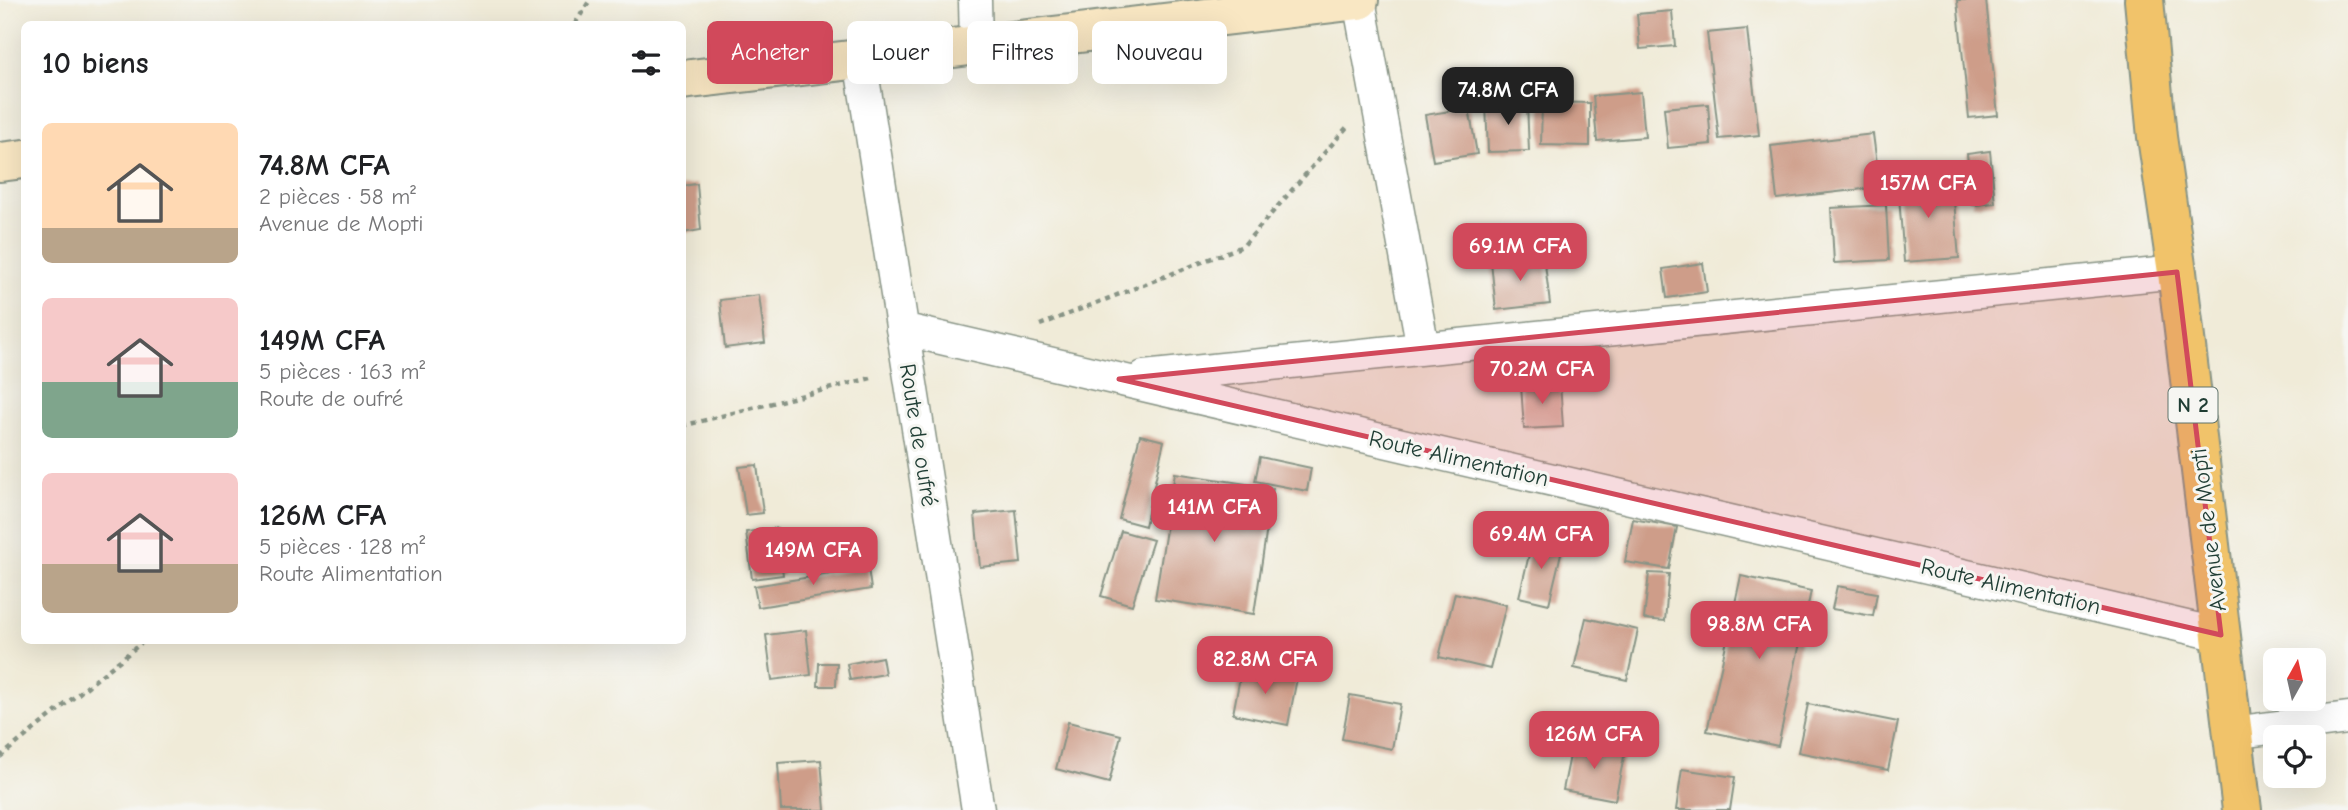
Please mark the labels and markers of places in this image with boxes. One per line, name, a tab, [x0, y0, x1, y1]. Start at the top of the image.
pin: 74.8M CFA	[1428, 68, 1588, 127]
pin: 157M CFA	[1856, 160, 2000, 220]
pin: 69.1M CFA	[1440, 224, 1600, 283]
pin: 70.2M CFA	[1462, 346, 1622, 406]
pin: 141M CFA	[1142, 484, 1286, 544]
pin: 69.4M CFA	[1461, 512, 1621, 571]
pin: 149M CFA	[741, 528, 885, 587]
pin: 98.8M CFA	[1679, 602, 1839, 661]
pin: 82.8M CFA	[1185, 636, 1345, 696]
pin: 126M CFA	[1522, 712, 1666, 771]

